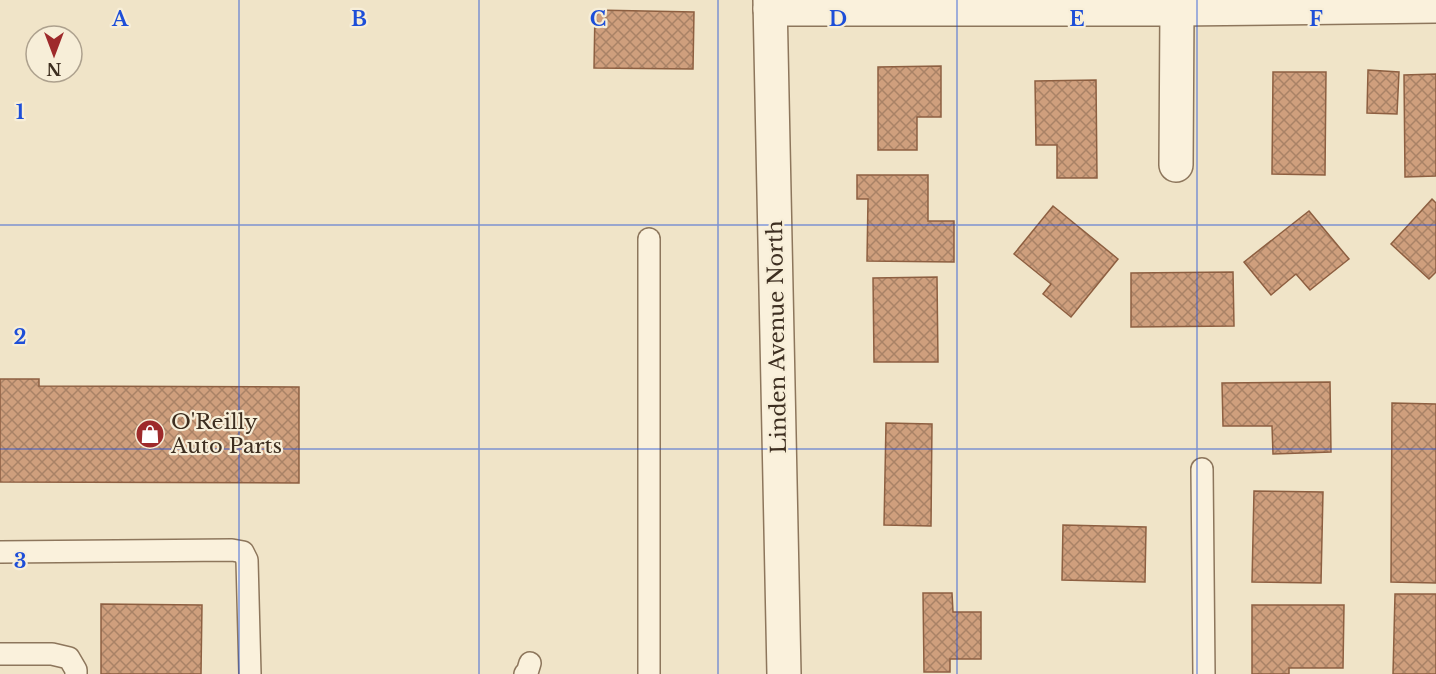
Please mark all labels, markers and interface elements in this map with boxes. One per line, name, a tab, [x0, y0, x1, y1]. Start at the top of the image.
text: A	[111, 7, 129, 31]
text: B	[351, 7, 367, 31]
text: C	[590, 7, 606, 31]
text: D	[829, 7, 847, 31]
text: E	[1069, 7, 1085, 31]
text: F	[1309, 7, 1323, 31]
north arrow	[24, 24, 84, 84]
text: N	[46, 59, 62, 79]
text: 1	[16, 100, 25, 124]
street label: Linden Avenue North	[762, 220, 792, 454]
text: 2	[13, 325, 27, 349]
place label: O'Reilly Auto Parts	[170, 409, 282, 459]
shop icon: O'Reilly Auto Parts	[134, 418, 166, 450]
text: 3	[14, 549, 26, 573]

